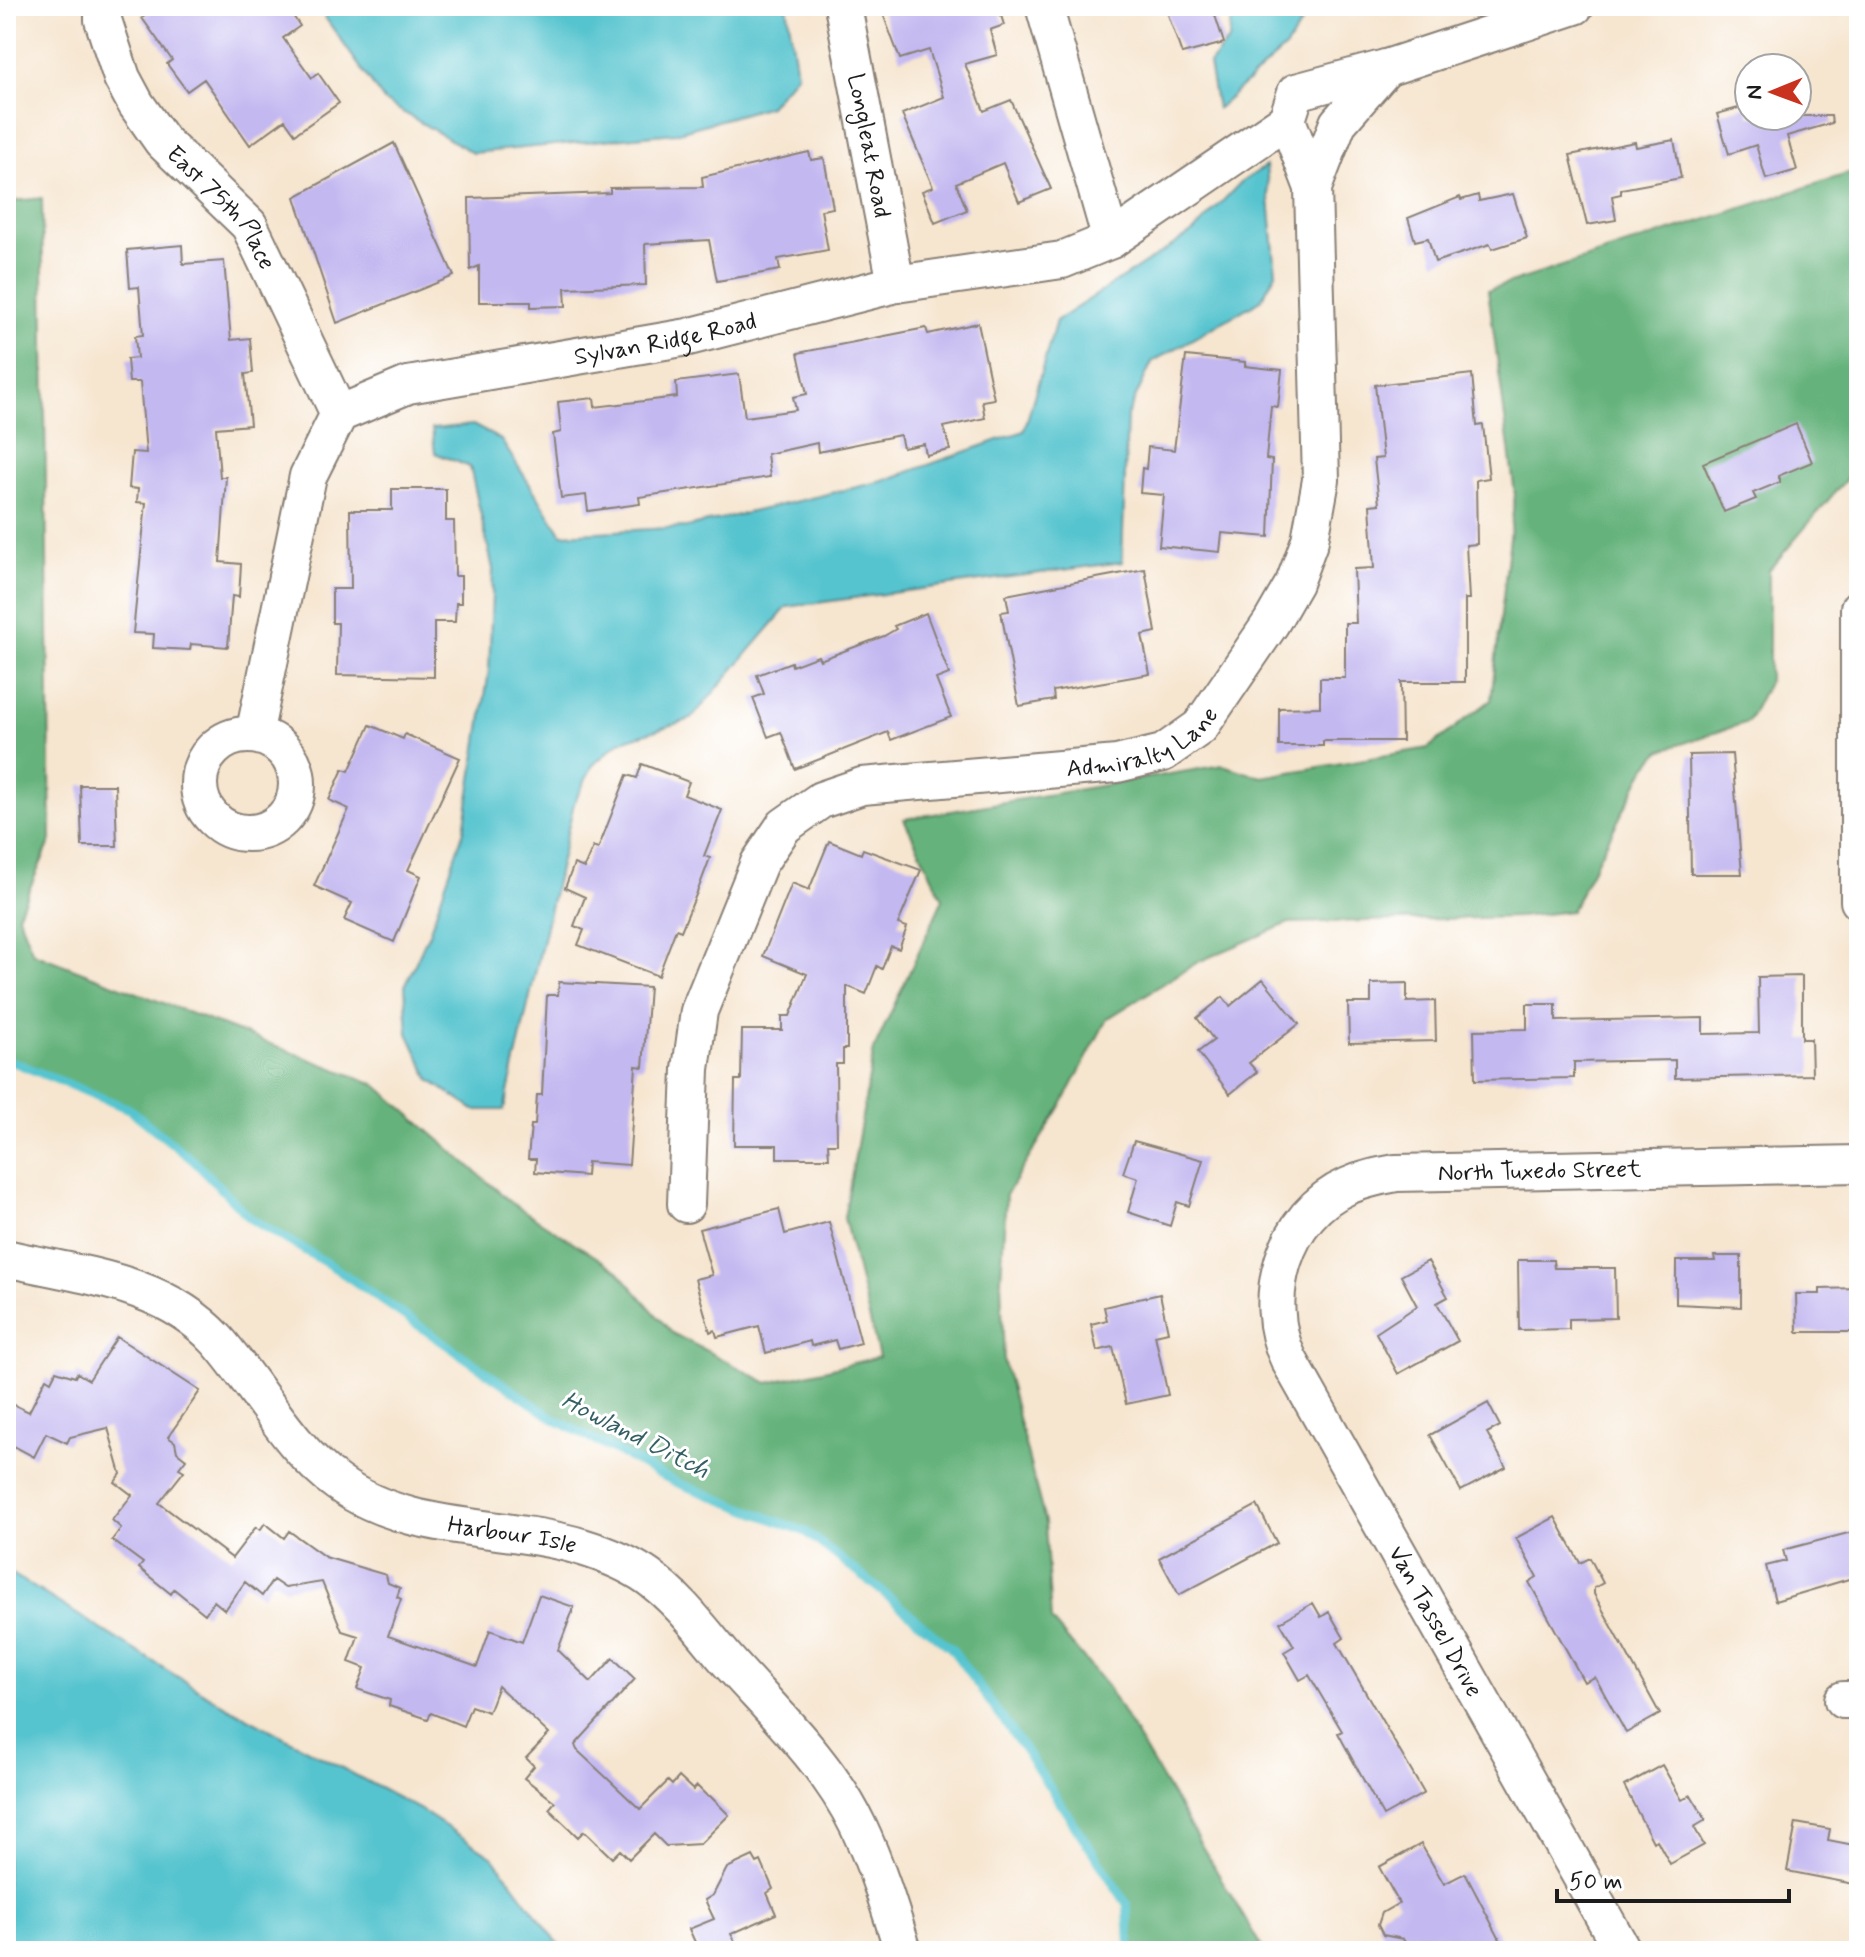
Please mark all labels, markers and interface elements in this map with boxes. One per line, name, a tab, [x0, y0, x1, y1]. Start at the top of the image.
north arrow	[1733, 52, 1813, 132]
street label: Longleat Road	[839, 71, 897, 220]
text: N	[1741, 85, 1769, 100]
street label: East 75th Place	[159, 139, 282, 275]
street label: Sylvan Ridge Road	[572, 306, 760, 373]
street label: Admiralty Lane	[1065, 702, 1226, 785]
street label: North Tuxedo Street	[1438, 1154, 1642, 1189]
water label: Howland Ditch	[555, 1384, 715, 1488]
street label: Harbour Isle	[445, 1510, 580, 1562]
street label: Van Tassel Drive	[1380, 1540, 1489, 1703]
scale bar	[1557, 1853, 1789, 1903]
text: 50 m	[1569, 1867, 1623, 1898]

